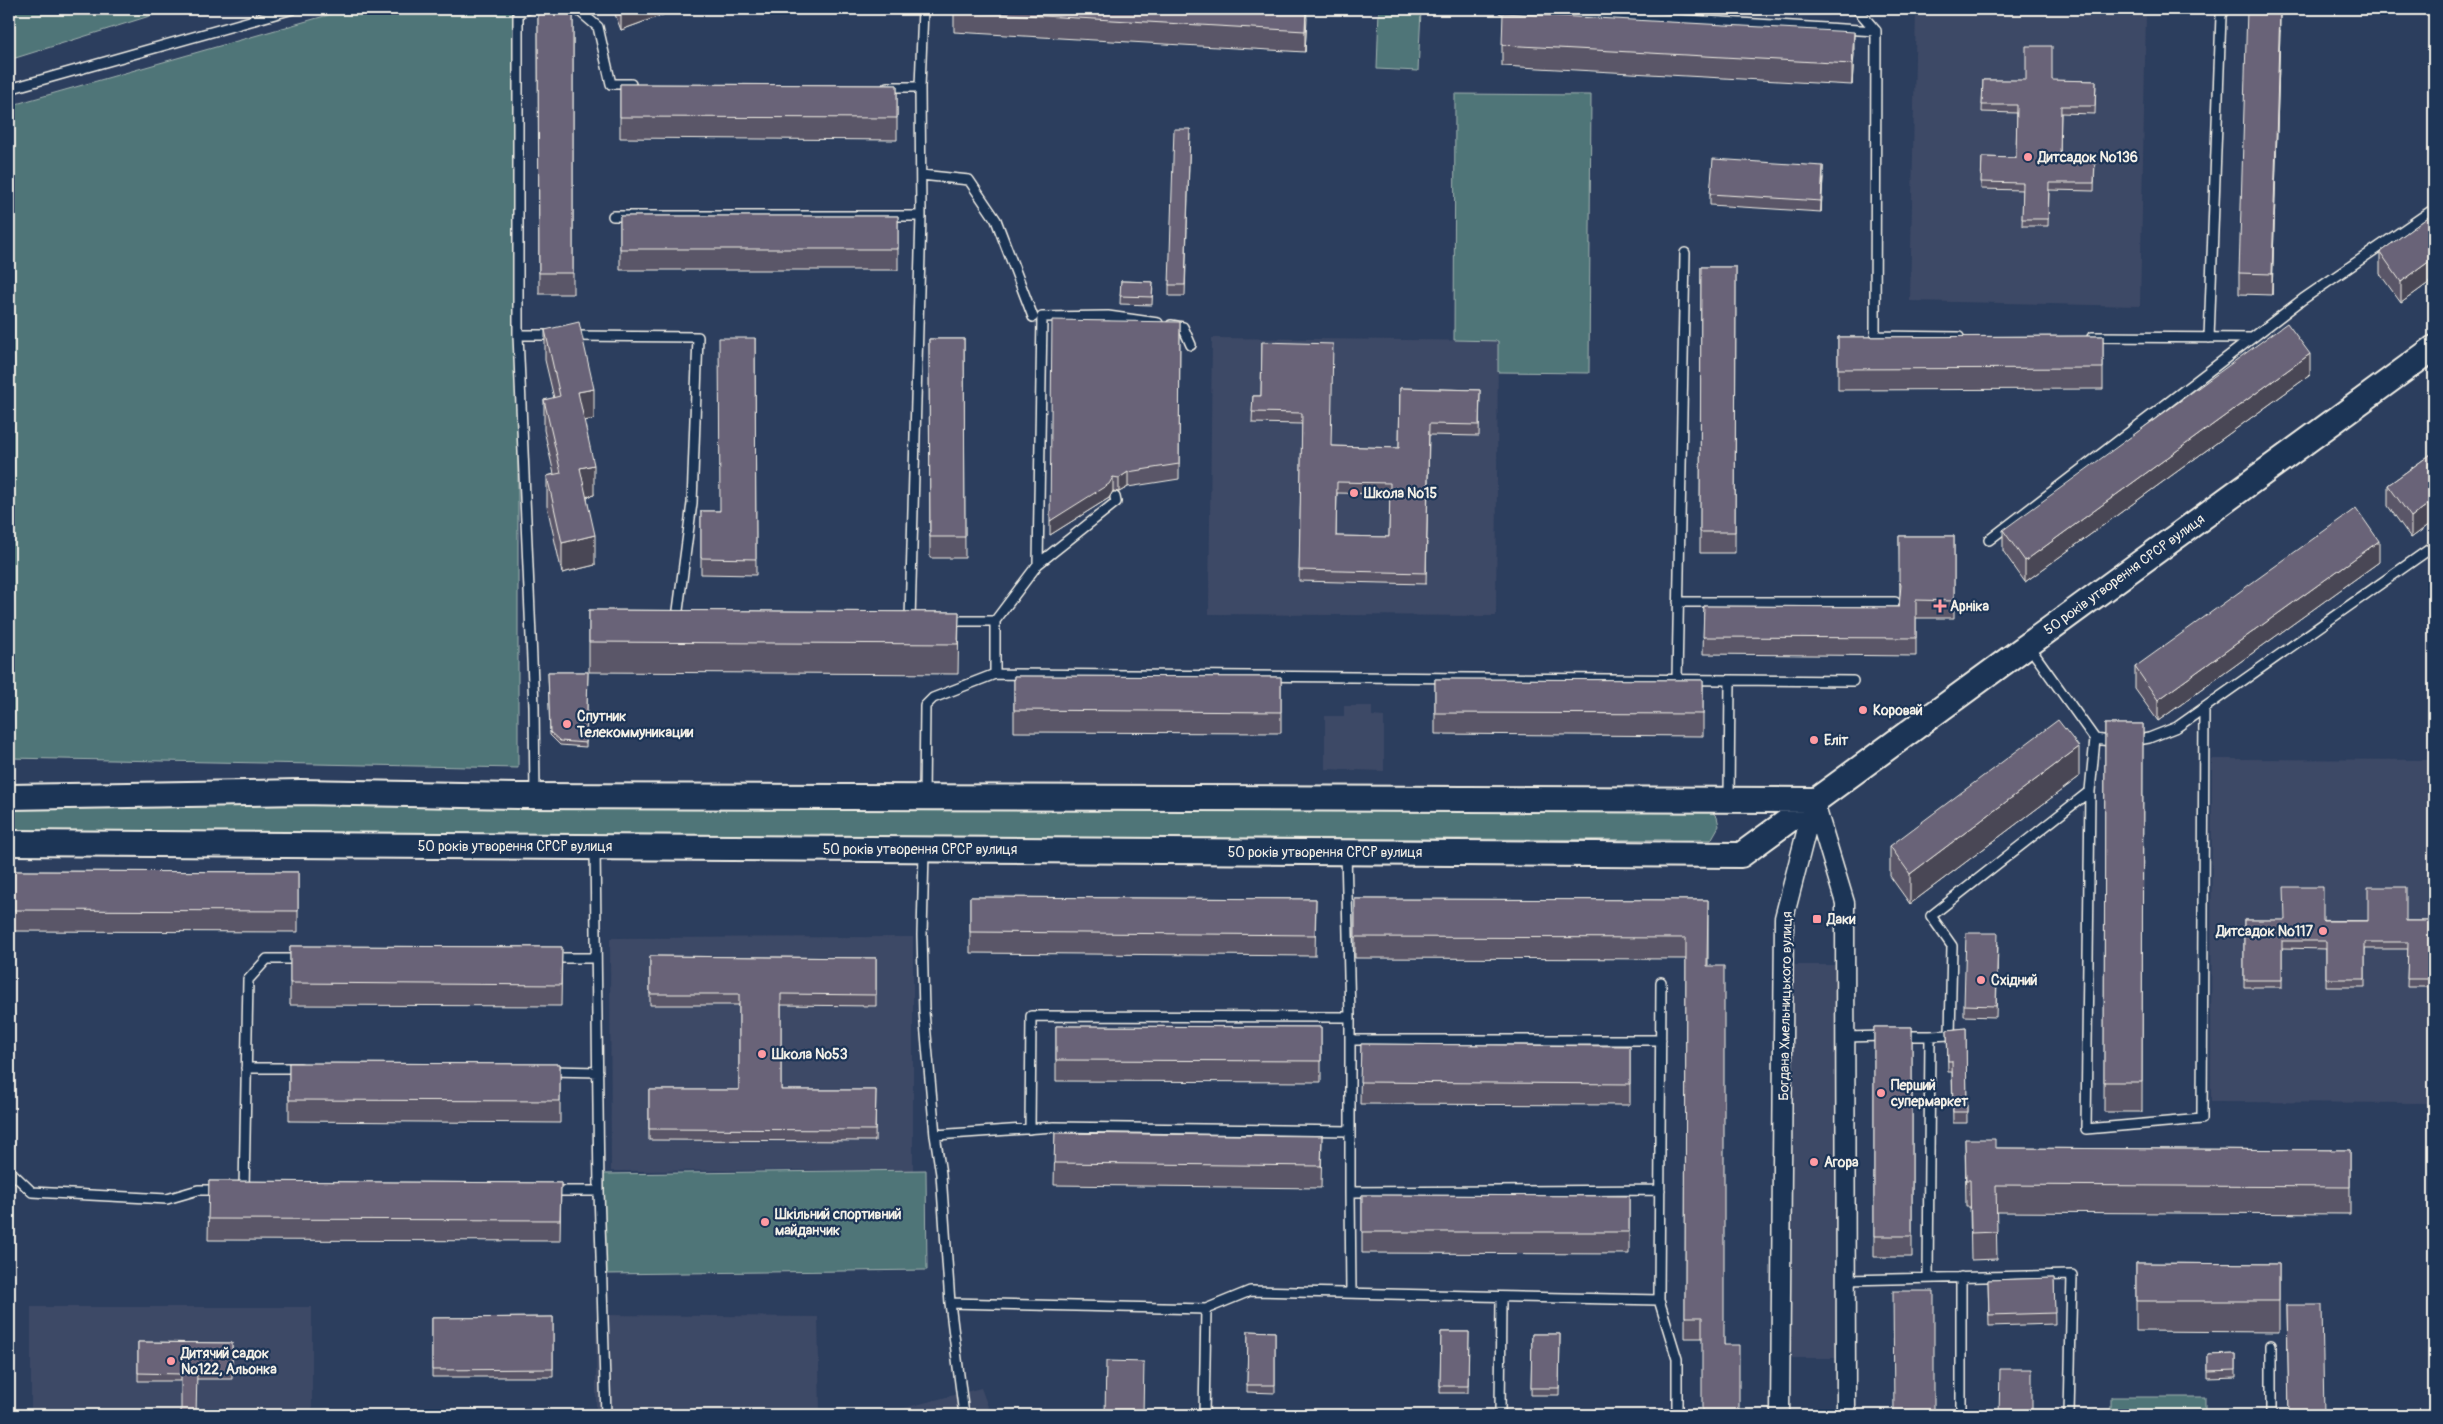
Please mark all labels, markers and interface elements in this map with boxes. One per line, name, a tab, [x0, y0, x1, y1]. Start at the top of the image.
place label: Дитсадок №136	[2037, 149, 2138, 166]
marker: Дитсадок №136	[2022, 151, 2034, 163]
place label: Школа №15	[1363, 485, 1438, 502]
marker: Школа №15	[1348, 487, 1360, 499]
street label: 50 років утворення СРСР вулиця	[2041, 510, 2208, 638]
place label: Арніка	[1950, 598, 1989, 615]
marker: Арніка	[1934, 600, 1946, 612]
place label: Коровай	[1873, 702, 1923, 719]
marker: Коровай	[1857, 704, 1869, 716]
place label: Спутник Телекоммуникации	[576, 708, 694, 741]
marker: Спутник Телекоммуникации	[561, 718, 573, 730]
place label: Еліт	[1824, 732, 1849, 749]
marker: Еліт	[1808, 734, 1820, 746]
street label: 50 років утворення СРСР вулиця	[418, 838, 612, 855]
street label: 50 років утворення СРСР вулиця	[823, 841, 1017, 858]
street label: 50 років утворення СРСР вулиця	[1228, 844, 1422, 861]
street label: Богдана Хмельницького вулиця	[1775, 911, 1796, 1101]
place label: Даки	[1826, 911, 1856, 928]
marker: Даки	[1811, 913, 1823, 925]
place label: Дитсадок №117	[2215, 923, 2314, 940]
marker: Дитсадок №117	[2317, 925, 2329, 937]
place label: Східний	[1991, 972, 2038, 989]
marker: Східний	[1975, 974, 1987, 986]
place label: Школа №53	[771, 1046, 848, 1063]
marker: Школа №53	[756, 1048, 768, 1060]
place label: Перший супермаркет	[1890, 1077, 1969, 1110]
marker: Перший супермаркет	[1875, 1087, 1887, 1099]
place label: Агора	[1824, 1154, 1859, 1171]
marker: Агора	[1808, 1156, 1820, 1168]
place label: Шкільний спортивний майданчик	[774, 1206, 902, 1239]
marker: Шкільний спортивний майданчик	[759, 1216, 771, 1228]
place label: Дитячий садок №122, Альонка	[180, 1345, 277, 1378]
marker: Дитячий садок №122, Альонка	[165, 1355, 177, 1367]

